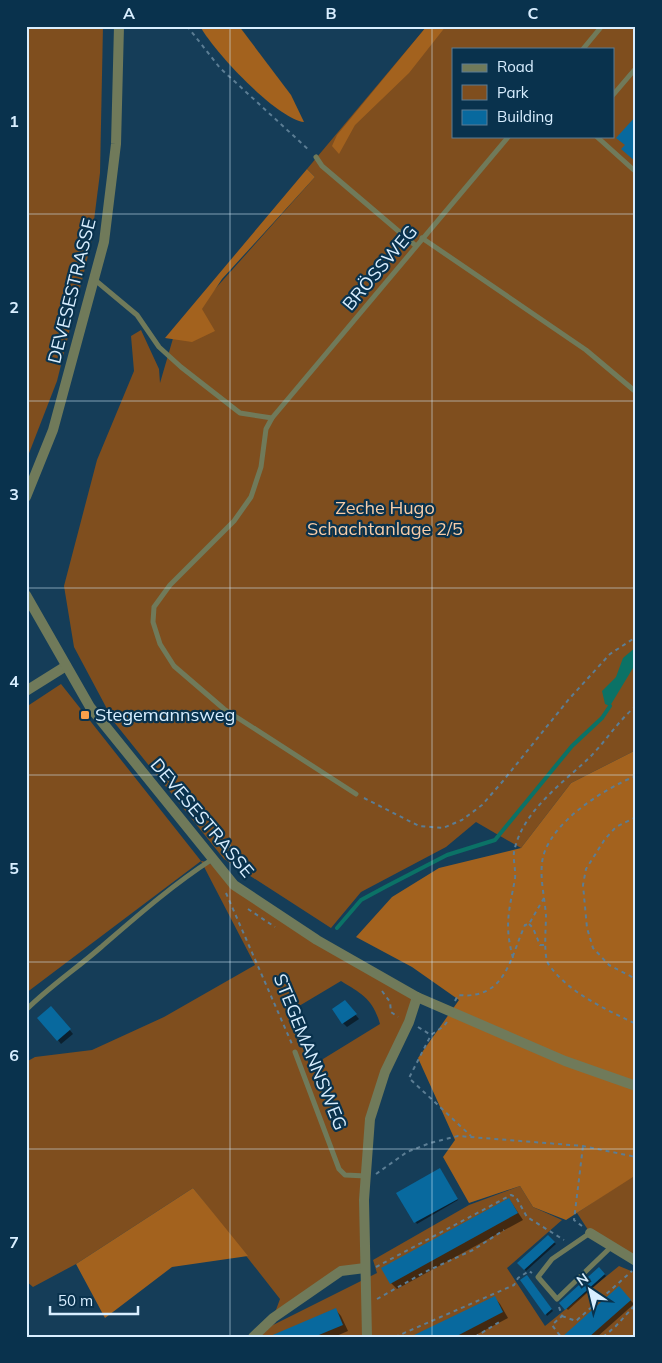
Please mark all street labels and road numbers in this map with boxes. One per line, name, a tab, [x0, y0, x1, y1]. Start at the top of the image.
street label: DEVESESTRASSE	[42, 216, 101, 366]
street label: BRÖSSWEG	[337, 220, 422, 315]
street label: DEVESESTRASSE	[146, 753, 259, 882]
street label: STEGEMANNSWEG	[269, 970, 352, 1133]

